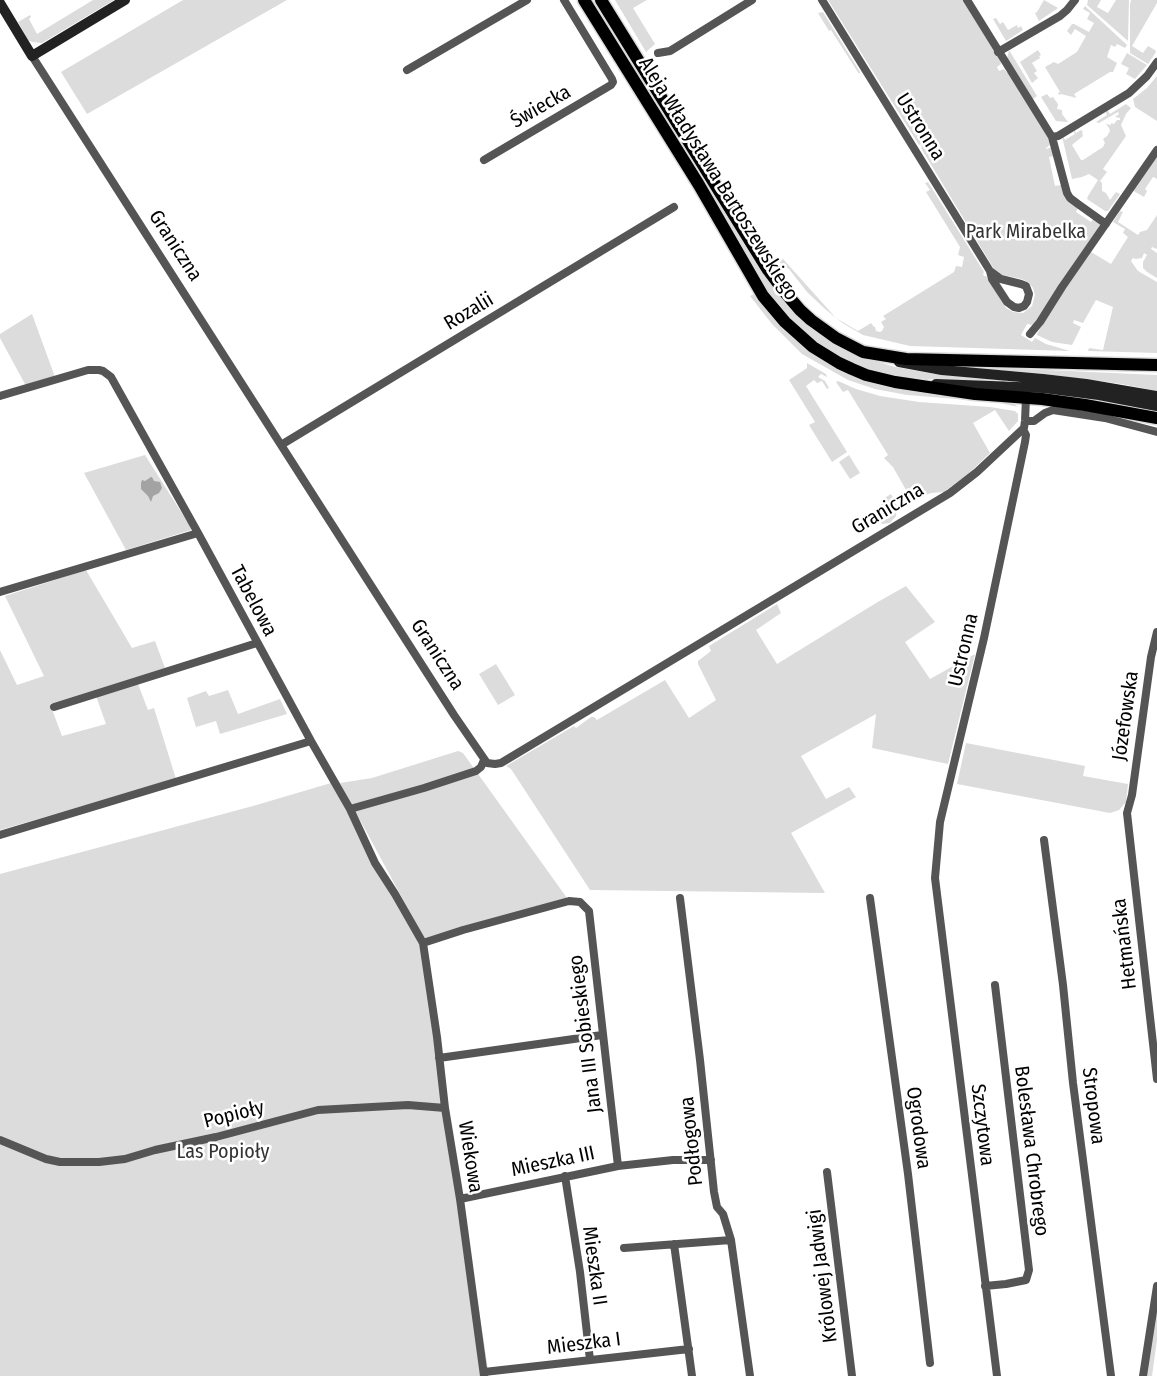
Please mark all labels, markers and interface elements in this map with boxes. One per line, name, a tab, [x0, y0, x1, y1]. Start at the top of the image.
street label: Aleja Władysława Bartoszewskiego	[633, 53, 803, 305]
street label: Świecka	[507, 80, 575, 134]
street label: Ustronna	[890, 89, 950, 165]
street label: Graniczna	[143, 206, 207, 286]
park label: Park Mirabelka	[966, 220, 1086, 244]
street label: Rozalii	[440, 288, 498, 336]
street label: Graniczna	[848, 478, 928, 540]
street label: Tabelowa	[224, 561, 282, 641]
street label: Ustronna	[944, 611, 984, 689]
street label: Graniczna	[405, 615, 469, 695]
street label: Józefowska	[1108, 670, 1144, 762]
street label: Hetmańska	[1108, 897, 1142, 991]
street label: Jana III Sobieskiego	[564, 954, 608, 1114]
street label: Bolesława Chrobrego	[1009, 1064, 1053, 1238]
street label: Stropowa	[1076, 1066, 1110, 1146]
street label: Szczytowa	[965, 1083, 999, 1167]
street label: Ogrodowa	[900, 1085, 936, 1171]
street label: Podłogowa	[675, 1095, 709, 1187]
street label: Popioły	[201, 1096, 267, 1134]
street label: Wiekowa	[453, 1119, 487, 1195]
park label: Las Popioły	[177, 1140, 269, 1164]
street label: Mieszka III	[509, 1141, 597, 1183]
street label: Królowej Jadwigi	[803, 1208, 843, 1344]
street label: Mieszka II	[577, 1225, 611, 1307]
street label: Mieszka I	[546, 1328, 622, 1360]

